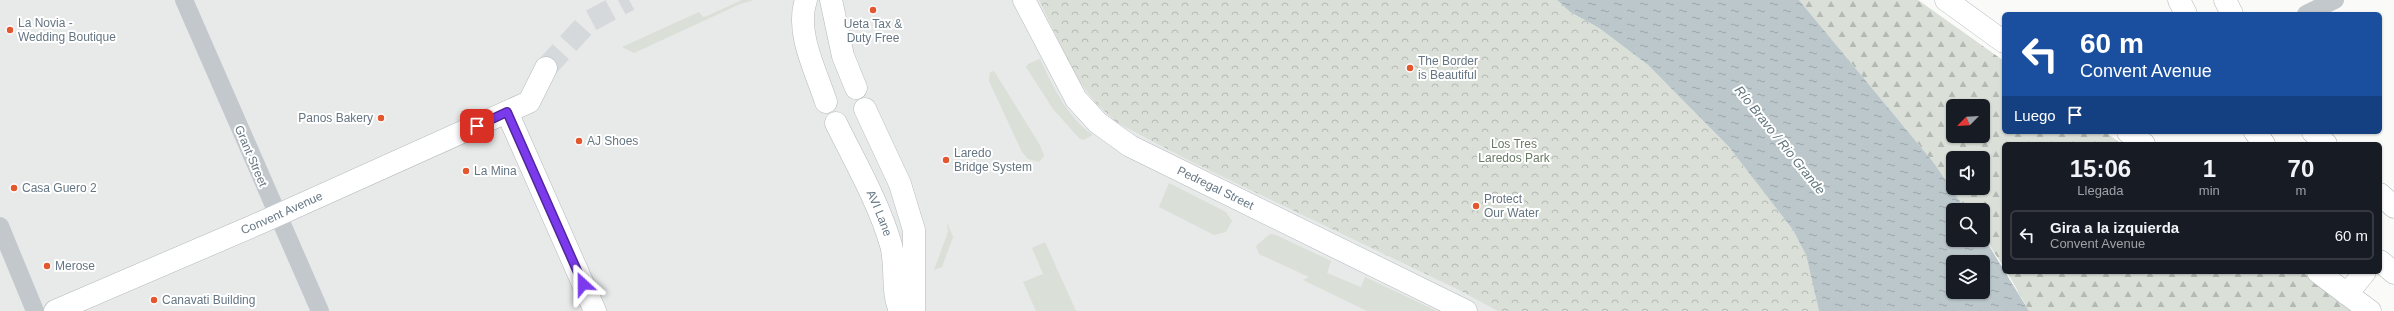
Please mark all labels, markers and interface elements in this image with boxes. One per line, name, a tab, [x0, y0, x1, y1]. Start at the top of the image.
marker: Ueta Tax & Duty Free	[868, 5, 878, 15]
place label: La Novia - Wedding Boutique	[18, 16, 116, 44]
place label: Ueta Tax & Duty Free	[844, 17, 902, 45]
marker: La Novia - Wedding Boutique	[5, 25, 15, 35]
icon: left	[2014, 28, 2066, 80]
text: 60 m	[2080, 28, 2144, 59]
place label: The Border is Beautiful	[1418, 54, 1478, 82]
text: Convent Avenue	[2080, 61, 2212, 81]
marker: The Border is Beautiful	[1405, 63, 1415, 73]
water label: Río Bravo / Rio Grande	[1732, 83, 1828, 197]
north arrow	[1946, 99, 1990, 143]
map controls	[1946, 99, 1990, 299]
icon: arrive	[2064, 104, 2086, 126]
text: Luego	[2014, 107, 2056, 124]
pin	[460, 109, 494, 143]
place label: Panos Bakery	[298, 111, 373, 125]
marker: Panos Bakery	[376, 113, 386, 123]
icon: arrive	[466, 115, 488, 137]
street label: Grant Street	[232, 123, 270, 189]
place label: AJ Shoes	[587, 134, 638, 148]
marker: AJ Shoes	[574, 136, 584, 146]
park label: Los Tres Laredos Park	[1478, 137, 1551, 165]
place label: Laredo Bridge System	[954, 146, 1032, 174]
button: sound	[1946, 151, 1990, 195]
marker: Laredo Bridge System	[941, 155, 951, 165]
text: 15:06	[2070, 155, 2131, 182]
text: 1	[2203, 155, 2216, 182]
text: 70	[2288, 155, 2314, 182]
street label: Pedregal Street	[1175, 163, 1257, 213]
place label: La Mina	[474, 164, 517, 178]
marker: La Mina	[461, 166, 471, 176]
place label: Casa Guero 2	[22, 181, 97, 195]
marker: Casa Guero 2	[9, 183, 19, 193]
text: Llegada	[2077, 183, 2124, 198]
text: min	[2199, 183, 2220, 198]
text: m	[2295, 183, 2306, 198]
street label: AVI Lane	[864, 188, 895, 238]
street label: Convent Avenue	[239, 189, 325, 237]
place label: Protect Our Water	[1484, 192, 1539, 220]
marker: Protect Our Water	[1471, 201, 1481, 211]
button: search	[1946, 203, 1990, 247]
text: Gira a la izquierda	[2050, 219, 2179, 236]
icon: left	[2016, 224, 2038, 246]
text: 60 m	[2335, 227, 2368, 244]
text: Convent Avenue	[2050, 236, 2145, 251]
button: layers	[1946, 255, 1990, 299]
place label: Merose	[55, 259, 95, 273]
marker: Merose	[42, 261, 52, 271]
position arrow	[562, 263, 604, 305]
place label: Canavati Building	[162, 293, 255, 307]
marker: Canavati Building	[149, 295, 159, 305]

